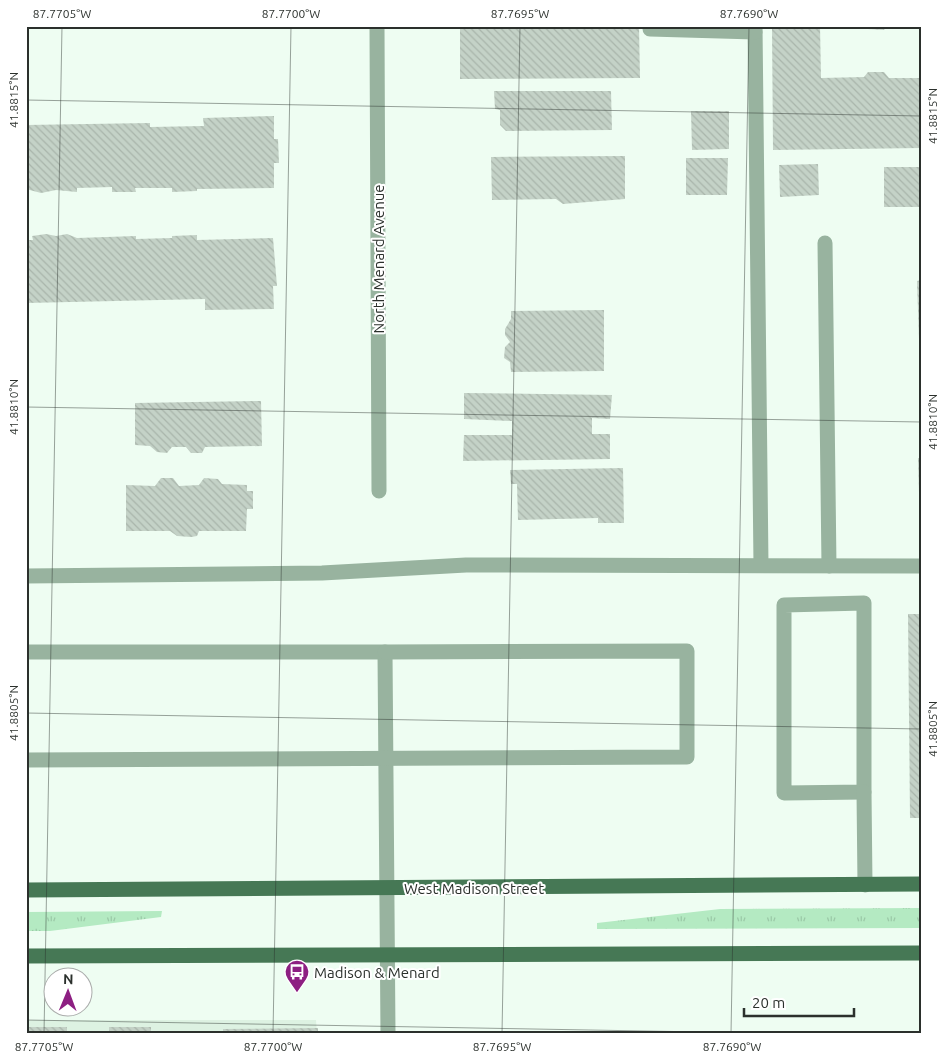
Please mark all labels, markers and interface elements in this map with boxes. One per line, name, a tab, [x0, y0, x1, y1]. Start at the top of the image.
text: 87.7705°W	[33, 7, 91, 20]
text: 87.7700°W	[262, 7, 320, 20]
text: 87.7695°W	[491, 7, 549, 20]
text: 87.7690°W	[720, 7, 778, 20]
text: 41.8815°N	[7, 72, 20, 128]
text: 41.8815°N	[926, 88, 939, 144]
street label: North Menard Avenue	[370, 184, 387, 334]
text: 41.8810°N	[7, 379, 20, 435]
text: 41.8810°N	[926, 394, 939, 450]
text: 41.8805°N	[7, 685, 20, 741]
text: 41.8805°N	[926, 701, 939, 757]
street label: West Madison Street	[404, 880, 544, 897]
bus stop icon: Madison & Menard	[284, 959, 310, 993]
place label: Madison & Menard	[314, 964, 440, 981]
north arrow	[42, 968, 92, 1018]
text: N	[63, 971, 74, 987]
scale bar	[744, 985, 854, 1017]
text: 20 m	[752, 994, 785, 1011]
text: 87.7705°W	[15, 1040, 73, 1053]
text: 87.7700°W	[244, 1040, 302, 1053]
text: 87.7695°W	[473, 1040, 531, 1053]
text: 87.7690°W	[703, 1040, 761, 1053]

